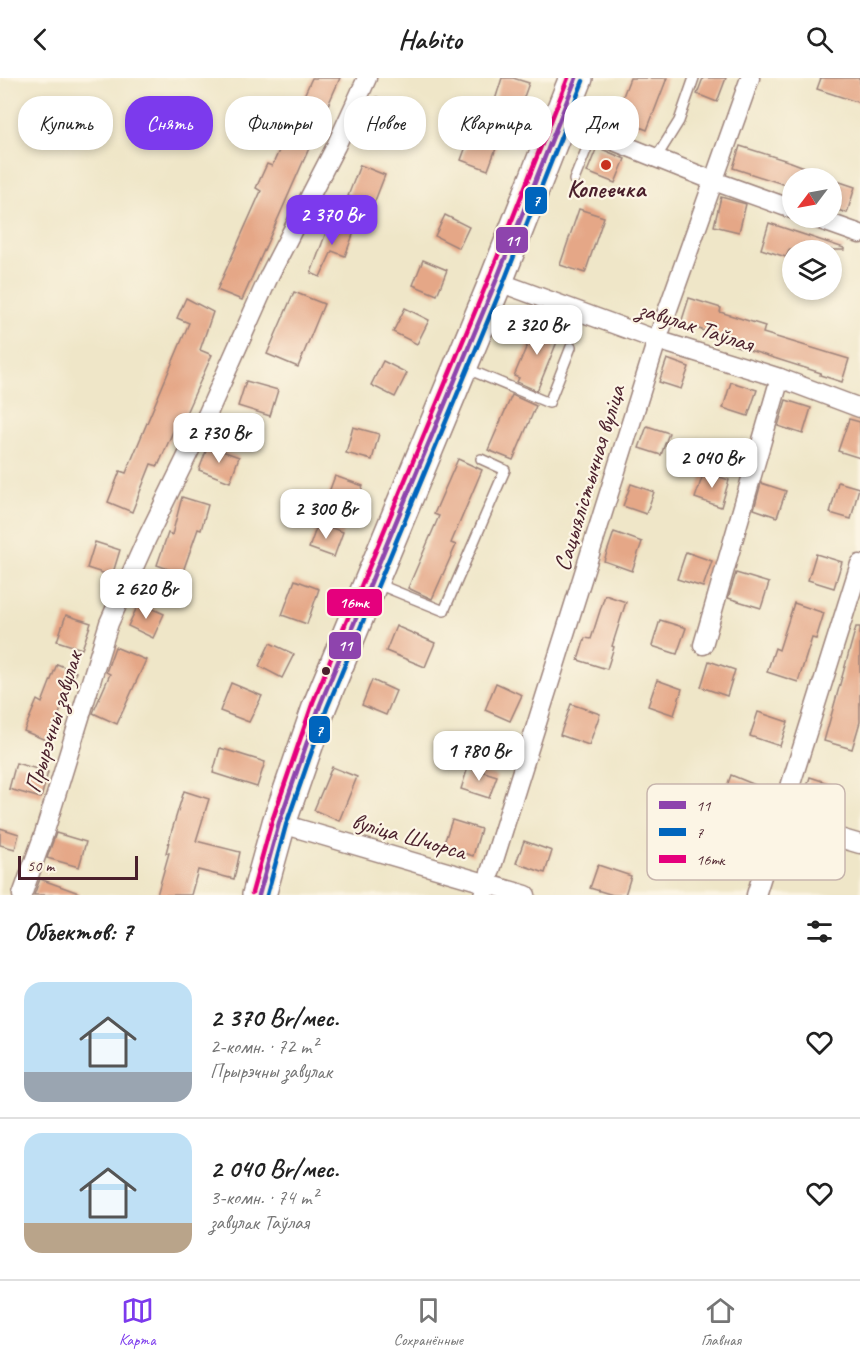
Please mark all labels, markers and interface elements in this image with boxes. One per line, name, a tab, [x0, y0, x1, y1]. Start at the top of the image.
text: Habito	[398, 22, 462, 56]
icon: back	[24, 23, 57, 56]
icon: search	[803, 23, 836, 56]
chip: Купить	[18, 96, 113, 150]
chip: Снять	[125, 96, 213, 150]
chip: Фильтры	[225, 96, 332, 150]
chip: Новое	[344, 96, 426, 150]
chip: Квартира	[438, 96, 552, 150]
chip: Дом	[564, 96, 639, 150]
marker: Копеечка	[599, 158, 613, 172]
north arrow	[782, 168, 842, 228]
map controls	[782, 168, 842, 300]
place label: Копеечка	[567, 174, 647, 204]
line badge: 7	[524, 186, 548, 215]
text: 7	[532, 191, 541, 211]
pin: 2 370 Br	[270, 195, 394, 246]
text: 2 370 Br	[300, 202, 364, 227]
line badge: 11	[495, 226, 529, 254]
text: 11	[505, 231, 521, 251]
button: layers	[782, 240, 842, 300]
street label: завулак Таўлая	[632, 292, 759, 360]
pin: 2 320 Br	[475, 305, 599, 356]
text: 2 320 Br	[505, 312, 569, 337]
street label: Сацыялістычная вуліца	[547, 380, 632, 574]
pin: 2 730 Br	[157, 413, 281, 464]
text: 2 730 Br	[187, 420, 251, 445]
pin: 2 040 Br	[650, 438, 774, 489]
text: 2 040 Br	[680, 445, 744, 470]
pin: 2 300 Br	[264, 489, 388, 540]
text: 2 300 Br	[294, 496, 358, 521]
pin: 2 620 Br	[84, 569, 208, 620]
text: 2 620 Br	[114, 576, 178, 601]
line badge: 16тк	[326, 588, 383, 617]
text: 16тк	[339, 593, 370, 613]
line badge: 11	[328, 631, 362, 660]
text: 11	[338, 636, 354, 656]
street label: Прырэчны завулак	[17, 646, 90, 797]
unlabelled marker	[320, 665, 332, 677]
line badge: 7	[308, 715, 331, 744]
text: 7	[315, 721, 324, 741]
pin: 1 780 Br	[417, 731, 541, 782]
text: 1 780 Br	[447, 738, 511, 763]
legend	[647, 784, 845, 880]
text: 11	[696, 796, 711, 816]
street label: вуліца Шчорса	[349, 805, 472, 867]
text: 7	[696, 823, 704, 843]
text: 16тк	[696, 850, 726, 870]
scale bar	[18, 853, 138, 880]
text: 50 m	[27, 856, 54, 876]
text: Объектов: 7	[24, 915, 133, 948]
icon: filters	[803, 915, 836, 948]
text: 2 370 Br/мес.	[210, 1001, 339, 1034]
icon: home	[72, 1006, 144, 1078]
icon: heart	[803, 1026, 836, 1059]
text: 2-комн. · 72 m²	[210, 1034, 318, 1059]
text: Прырэчны завулак	[210, 1059, 332, 1084]
text: 2 040 Br/мес.	[210, 1152, 339, 1185]
icon: home	[72, 1157, 144, 1229]
icon: heart	[803, 1177, 836, 1210]
text: 3-комн. · 74 m²	[210, 1185, 318, 1210]
text: завулак Таўлая	[210, 1210, 309, 1235]
tab: Карта	[119, 1294, 156, 1350]
tab: Сохранённые	[393, 1294, 463, 1350]
tab: Главная	[701, 1294, 741, 1350]

